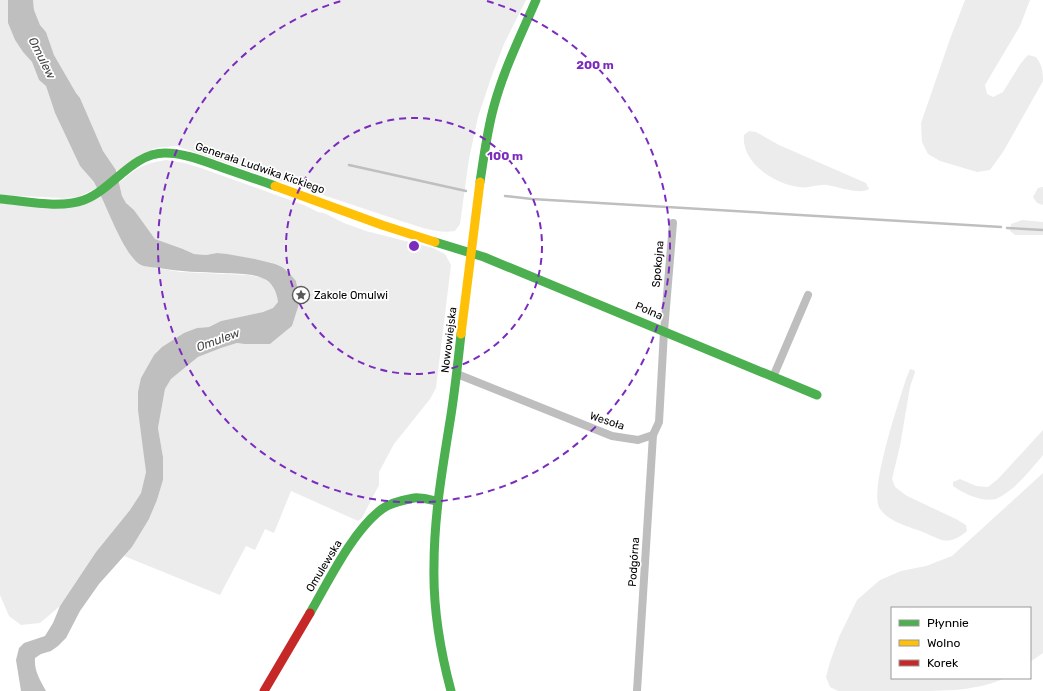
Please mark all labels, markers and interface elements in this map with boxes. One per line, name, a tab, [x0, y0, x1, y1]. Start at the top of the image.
water label: Omulew	[26, 35, 59, 82]
text: 200 m	[576, 58, 614, 72]
street label: Generała Ludwika Kickiego	[194, 140, 326, 196]
text: 100 m	[487, 149, 523, 163]
centre of rings	[407, 239, 421, 253]
street label: Spokojna	[649, 240, 667, 288]
place icon: Zakole Omulwi	[291, 285, 311, 305]
place label: Zakole Omulwi	[314, 289, 388, 302]
street label: Polna	[633, 299, 665, 323]
street label: Nowowiejska	[439, 306, 459, 374]
water label: Omulew	[194, 326, 242, 354]
street label: Wesoła	[588, 409, 626, 433]
street label: Podgórna	[626, 537, 642, 587]
street label: Omulewska	[303, 538, 345, 594]
legend	[891, 607, 1031, 679]
text: Płynnie	[927, 616, 969, 630]
text: Wolno	[927, 636, 960, 650]
text: Korek	[927, 656, 959, 670]

